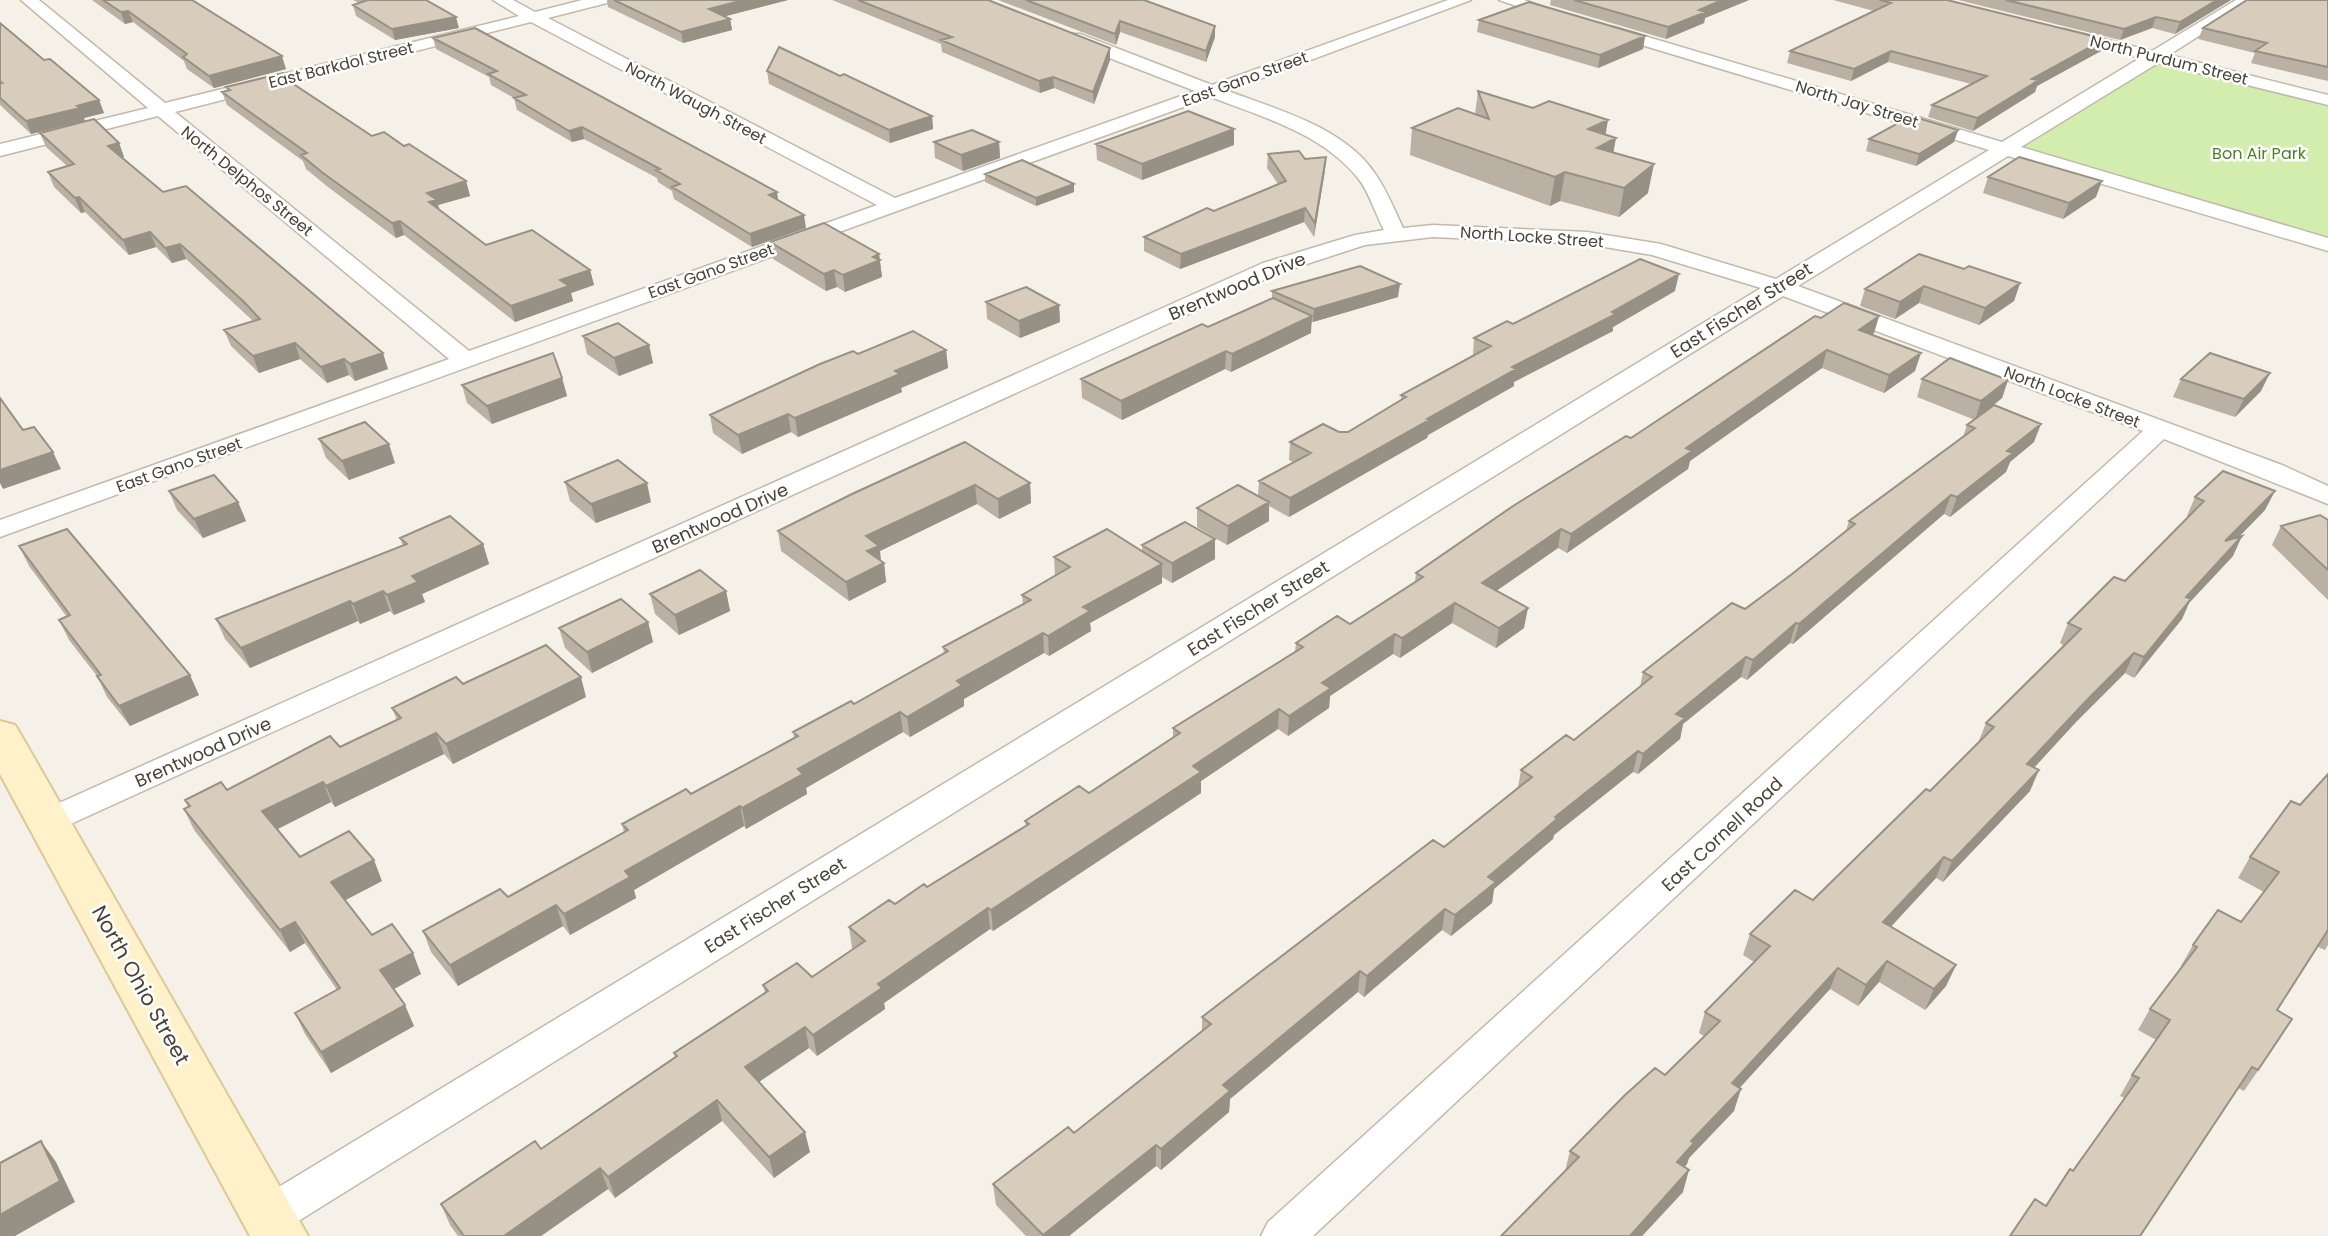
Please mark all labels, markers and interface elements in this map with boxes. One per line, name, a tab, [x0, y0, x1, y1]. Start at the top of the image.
street label: North Purdum Street	[2088, 29, 2251, 91]
street label: East Barkdol Street	[266, 36, 416, 94]
street label: East Gano Street	[1179, 46, 1311, 112]
street label: North Waugh Street	[621, 56, 771, 150]
street label: North Jay Street	[1793, 74, 1921, 134]
street label: North Delphos Street	[176, 121, 318, 242]
park label: Bon Air Park	[2212, 142, 2307, 165]
street label: North Locke Street	[1459, 221, 1605, 254]
street label: East Gano Street	[645, 238, 777, 304]
street label: Brentwood Drive	[1165, 246, 1309, 326]
street label: East Fischer Street	[1665, 256, 1817, 364]
street label: North Locke Street	[2001, 360, 2143, 434]
street label: East Gano Street	[113, 432, 245, 498]
street label: Brentwood Drive	[648, 477, 792, 559]
street label: East Fischer Street	[1182, 554, 1334, 662]
street label: Brentwood Drive	[131, 711, 275, 793]
street label: East Cornell Road	[1656, 771, 1788, 897]
street label: East Fischer Street	[699, 851, 851, 959]
street label: North Ohio Street	[85, 900, 197, 1070]

